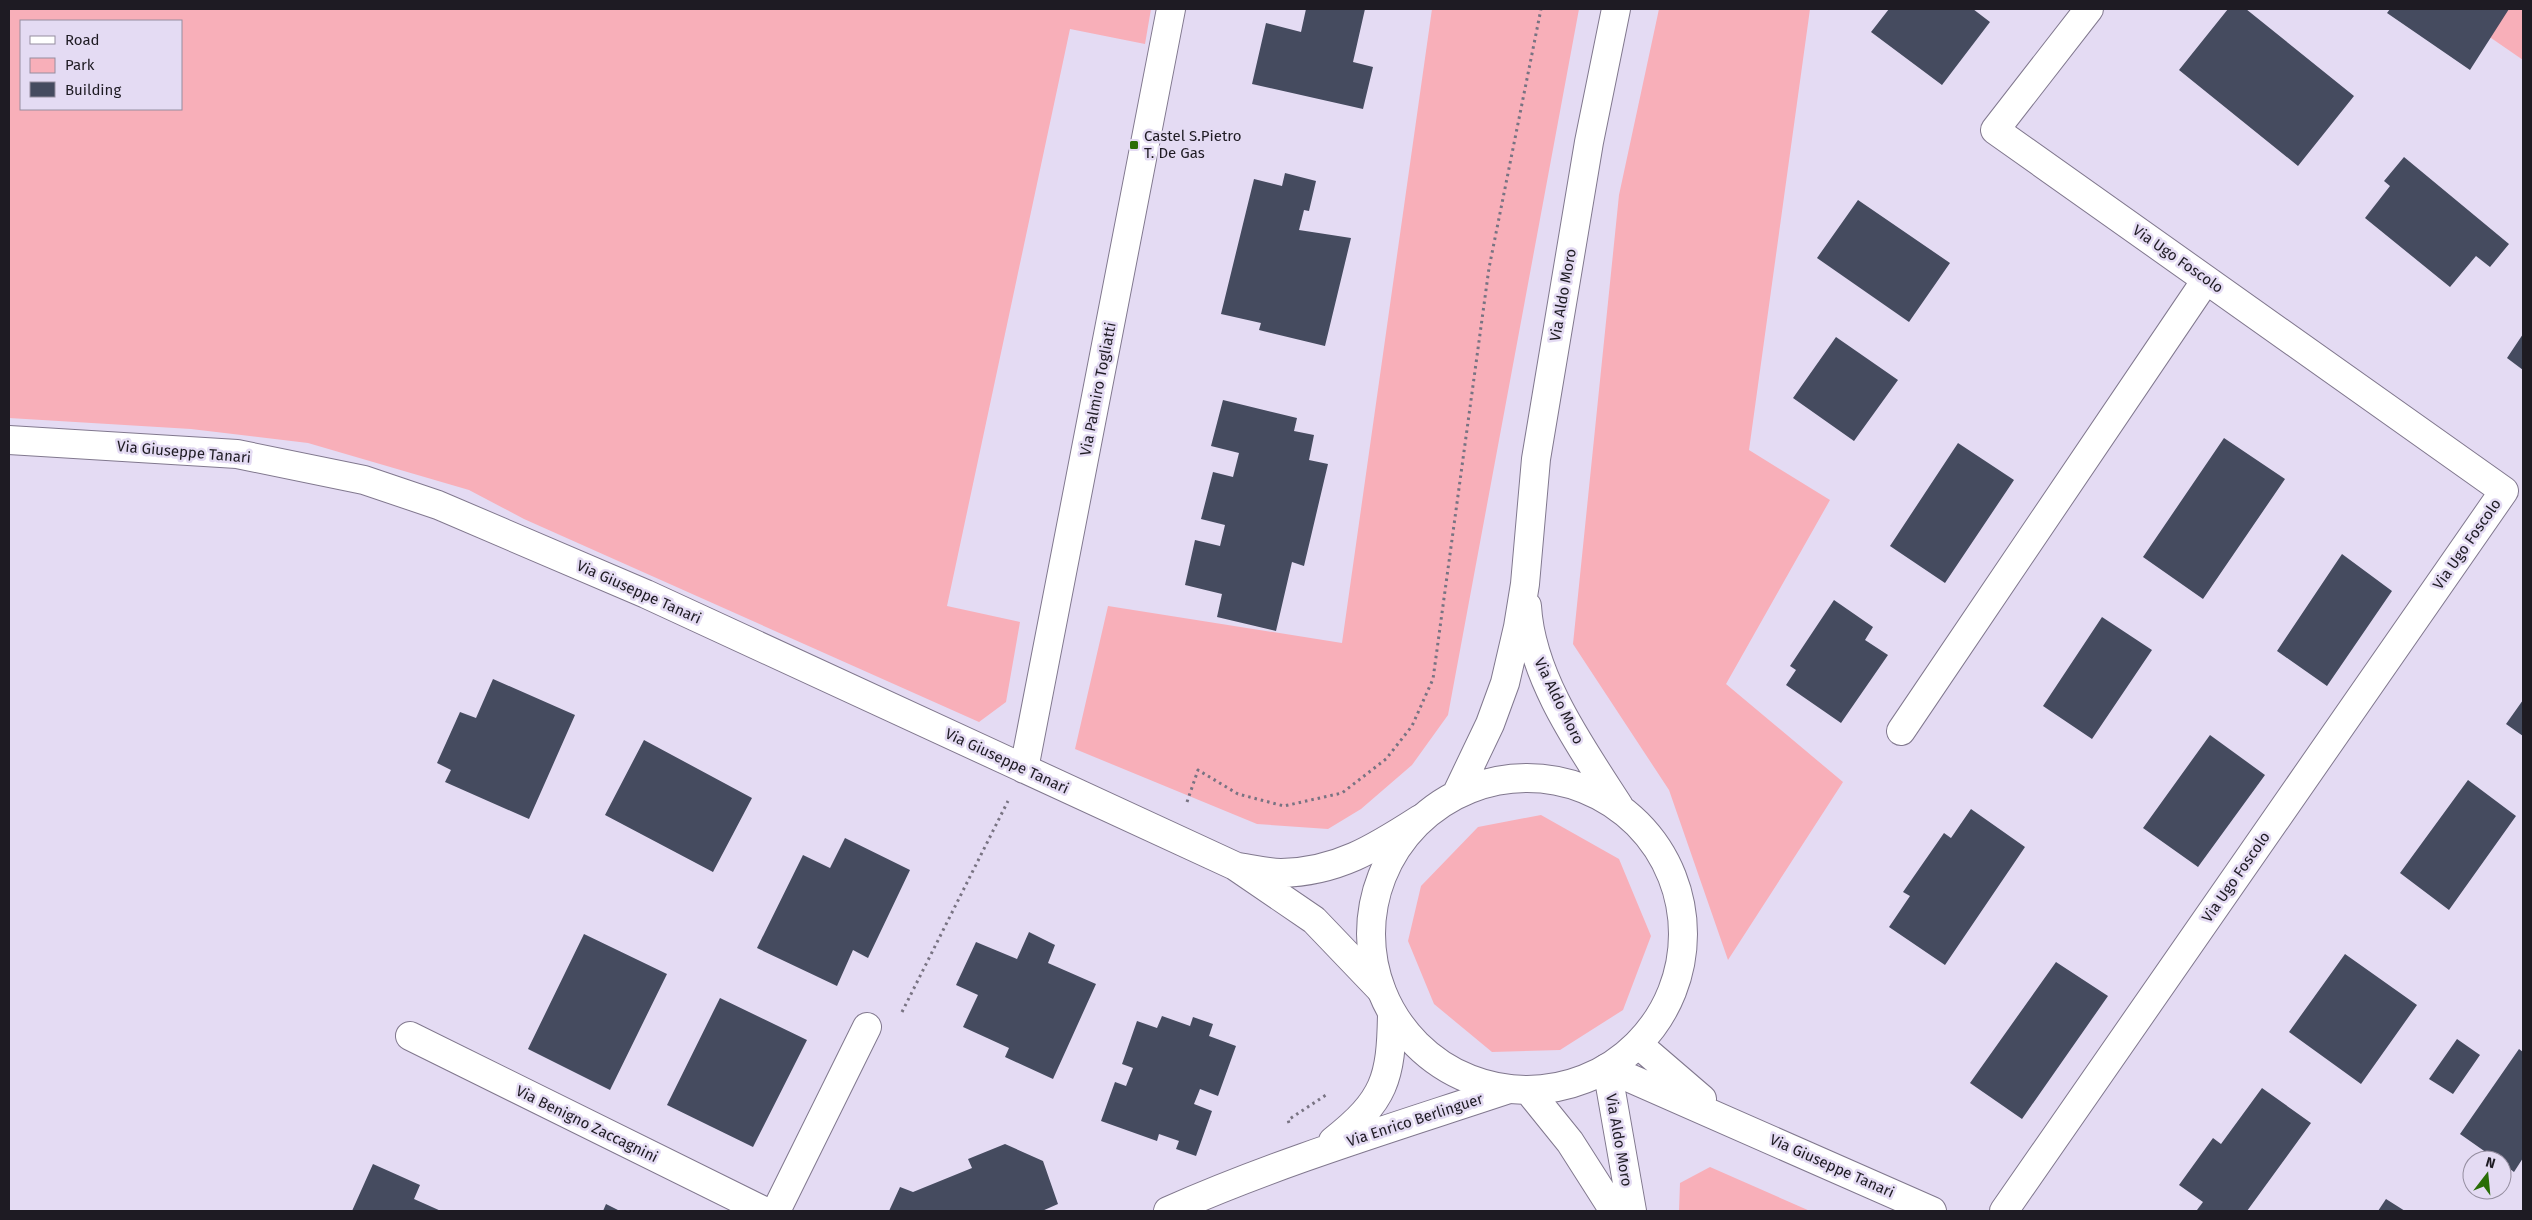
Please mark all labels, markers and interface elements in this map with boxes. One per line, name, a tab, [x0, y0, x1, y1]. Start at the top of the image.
legend	[20, 20, 182, 110]
text: Road	[65, 31, 100, 49]
text: Park	[65, 56, 95, 74]
text: Building	[65, 81, 121, 99]
place label: Castel S.Pietro T. De Gas	[1144, 127, 1241, 162]
marker: Castel S.Pietro T. De Gas	[1128, 139, 1140, 151]
street label: Via Ugo Foscolo	[2129, 221, 2227, 297]
street label: Via Aldo Moro	[1546, 247, 1580, 343]
street label: Via Palmiro Togliatti	[1076, 321, 1120, 457]
street label: Via Giuseppe Tanari	[116, 437, 252, 467]
street label: Via Ugo Foscolo	[2429, 495, 2505, 593]
street label: Via Giuseppe Tanari	[574, 556, 704, 628]
street label: Via Aldo Moro	[1530, 655, 1588, 747]
street label: Via Giuseppe Tanari	[942, 724, 1072, 798]
street label: Via Ugo Foscolo	[2198, 828, 2274, 926]
street label: Via Benigno Zaccagnini	[513, 1082, 661, 1166]
street label: Via Enrico Berlinguer	[1345, 1089, 1485, 1150]
street label: Via Aldo Moro	[1602, 1092, 1636, 1188]
street label: Via Giuseppe Tanari	[1767, 1130, 1897, 1202]
north arrow	[2462, 1150, 2512, 1200]
text: N	[2484, 1154, 2497, 1172]

